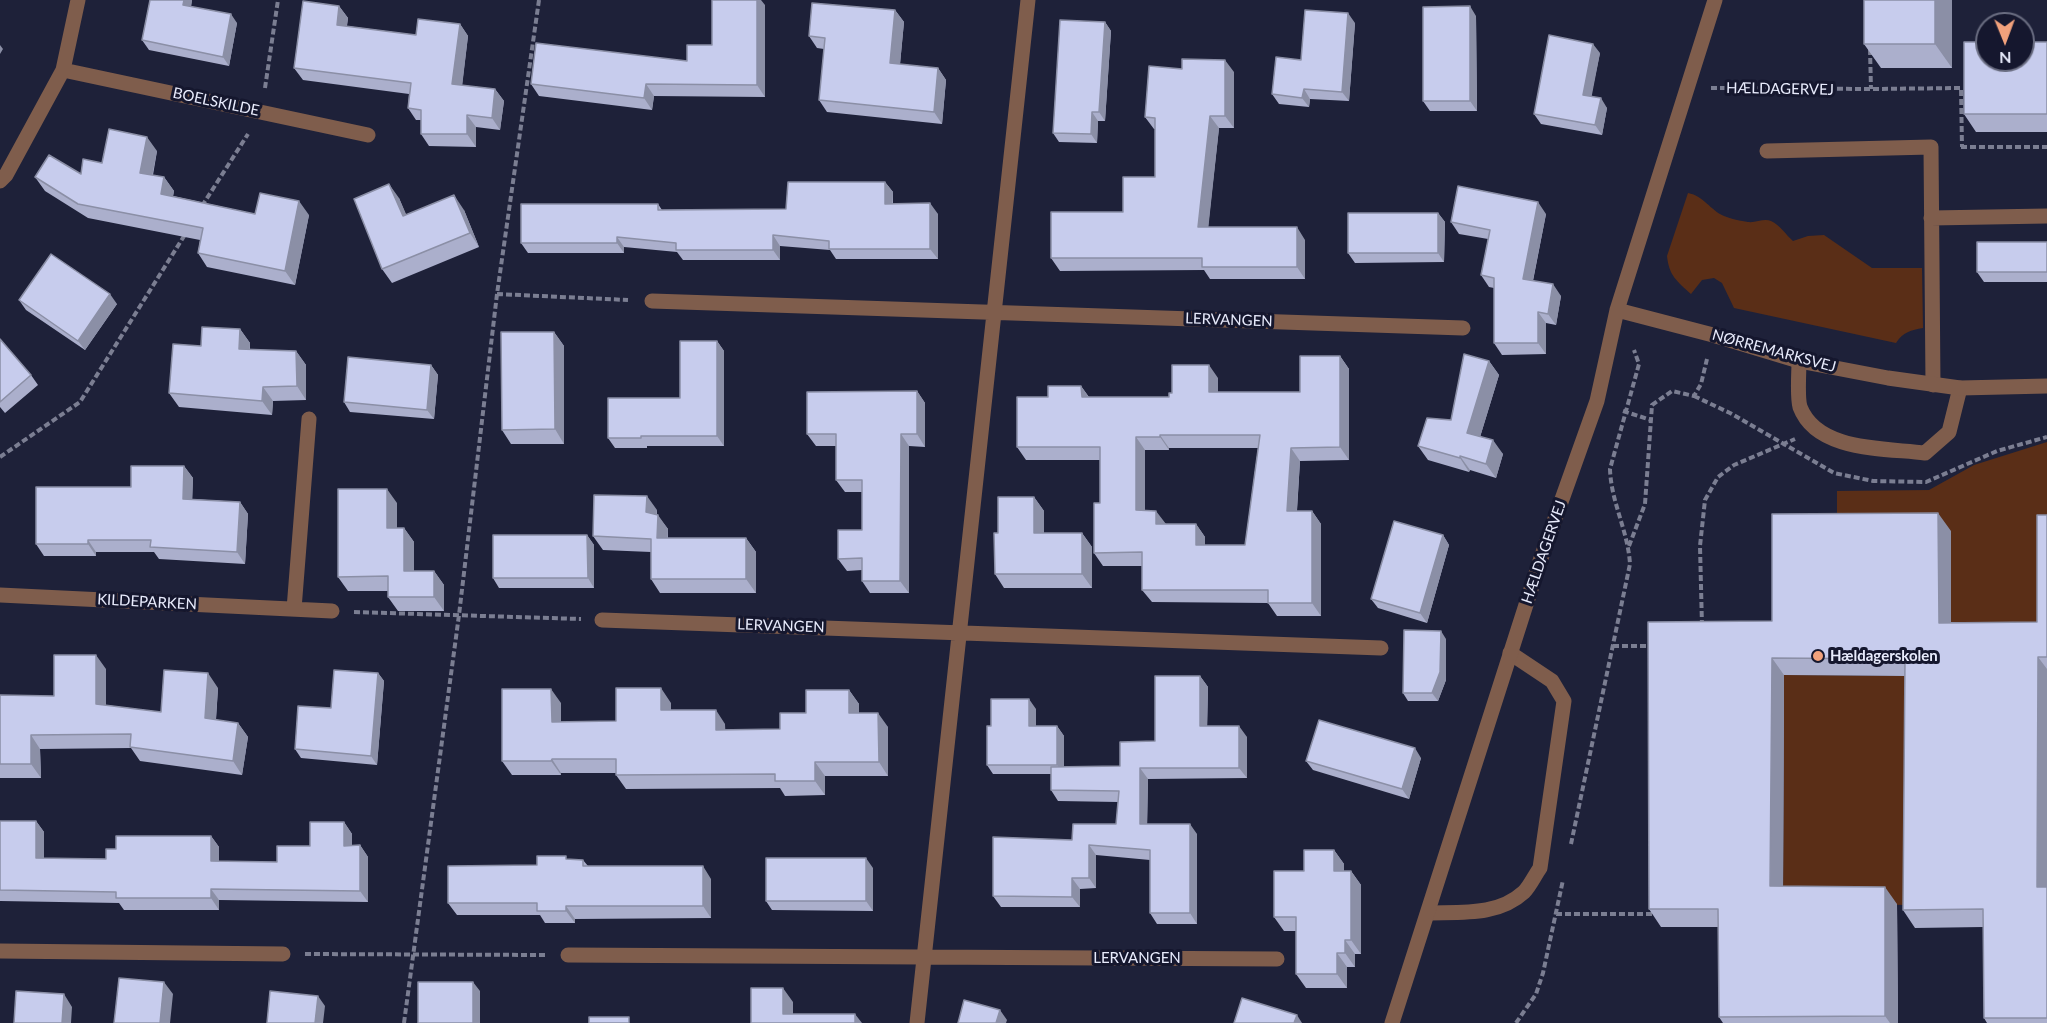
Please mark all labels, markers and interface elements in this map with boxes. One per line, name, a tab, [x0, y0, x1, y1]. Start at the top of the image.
north arrow	[1975, 12, 2035, 72]
text: N	[1999, 49, 2012, 68]
street label: HÆLDAGERVEJ	[1726, 79, 1834, 99]
street label: BOELSKILDE	[171, 84, 261, 120]
street label: LERVANGEN	[1185, 309, 1273, 331]
street label: NØRREMARKSVEJ	[1710, 326, 1838, 376]
street label: HÆLDAGERVEJ	[1518, 498, 1570, 606]
street label: KILDEPARKEN	[97, 590, 197, 614]
street label: LERVANGEN	[737, 615, 825, 637]
place label: Hældagerskolen	[1830, 647, 1938, 665]
marker: Hældagerskolen	[1811, 649, 1825, 663]
street label: LERVANGEN	[1093, 949, 1181, 967]

